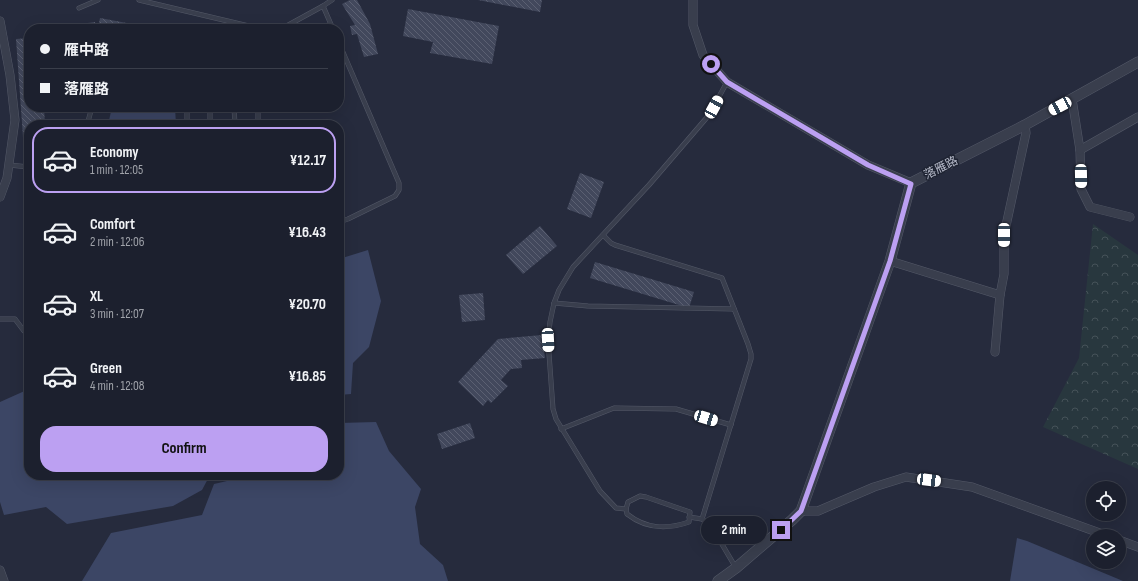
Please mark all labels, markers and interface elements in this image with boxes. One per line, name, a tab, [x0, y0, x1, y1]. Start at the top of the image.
text: 雁中路	[64, 41, 109, 60]
route start	[702, 55, 720, 73]
text: 落雁路	[64, 80, 109, 99]
car	[703, 94, 725, 120]
car	[1047, 95, 1073, 117]
icon: car	[42, 142, 78, 178]
text: Economy	[90, 143, 139, 162]
text: ¥12.17	[290, 151, 326, 170]
street label: 落雁路	[922, 153, 960, 183]
text: 1 min · 12:05	[90, 162, 143, 178]
car	[1075, 164, 1087, 188]
icon: car	[42, 214, 78, 250]
text: Comfort	[90, 215, 135, 234]
text: ¥16.43	[288, 223, 326, 242]
car	[998, 223, 1010, 247]
text: 2 min · 12:06	[90, 234, 144, 250]
icon: car	[42, 286, 78, 322]
text: XL	[90, 287, 103, 306]
text: ¥20.70	[288, 295, 326, 314]
text: 3 min · 12:07	[90, 306, 144, 322]
car	[541, 328, 555, 352]
icon: car	[42, 358, 78, 394]
text: Green	[90, 359, 122, 378]
text: ¥16.85	[289, 367, 326, 386]
text: 4 min · 12:08	[90, 378, 145, 394]
car	[693, 409, 719, 427]
button: Confirm	[40, 426, 328, 472]
car	[916, 473, 942, 487]
map controls	[1086, 481, 1126, 569]
button: locate	[1086, 481, 1126, 521]
callout: 2 min	[701, 516, 767, 544]
route end	[772, 521, 790, 539]
text: 2 min	[722, 522, 746, 538]
button: layers	[1086, 529, 1126, 569]

